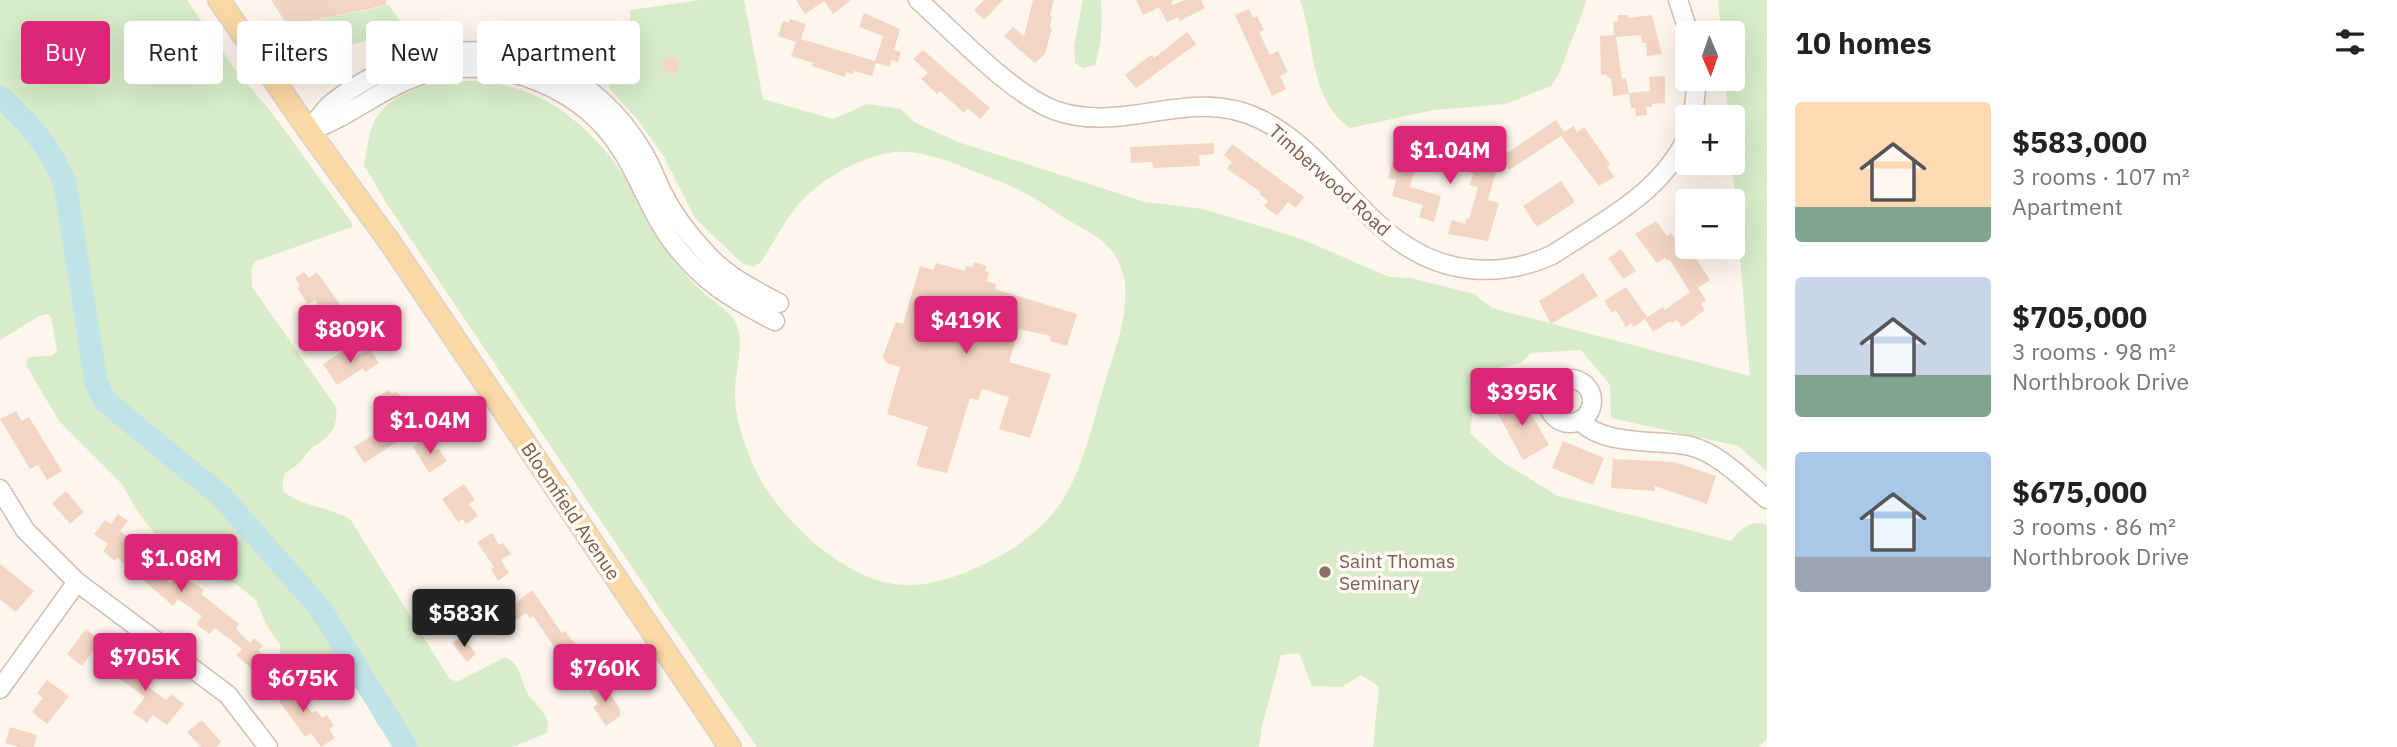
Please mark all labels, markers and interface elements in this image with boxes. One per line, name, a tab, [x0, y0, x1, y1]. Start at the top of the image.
chip: Buy	[21, 21, 110, 84]
chip: Rent	[124, 21, 223, 84]
chip: Filters	[237, 21, 352, 84]
chip: New	[366, 21, 463, 84]
chip: Apartment	[477, 21, 640, 84]
north arrow	[1675, 21, 1745, 91]
map controls	[1675, 21, 1745, 259]
text: 10 homes	[1795, 23, 1932, 62]
icon: filters	[2331, 23, 2369, 61]
button: +	[1675, 105, 1745, 175]
street label: Timberwood Road	[1264, 119, 1396, 241]
text: $583,000	[2012, 122, 2147, 161]
pin: $1.04M	[1393, 127, 1507, 186]
icon: home	[1851, 130, 1935, 214]
text: $1.04M	[1409, 134, 1491, 164]
text: 3 rooms · 107 m²	[2012, 161, 2190, 191]
button: −	[1675, 189, 1745, 259]
text: Apartment	[2012, 191, 2123, 221]
pin: $419K	[917, 296, 1015, 356]
text: $705,000	[2012, 297, 2147, 336]
text: $419K	[930, 304, 1002, 334]
icon: home	[1851, 305, 1935, 389]
pin: $809K	[301, 306, 399, 365]
text: $809K	[314, 313, 386, 343]
text: 3 rooms · 98 m²	[2012, 336, 2176, 366]
text: Northbrook Drive	[2012, 366, 2189, 396]
pin: $395K	[1473, 368, 1571, 428]
text: $395K	[1486, 376, 1558, 406]
pin: $1.04M	[373, 396, 487, 456]
text: $1.04M	[389, 404, 471, 434]
street label: Bloomfield Avenue	[516, 438, 626, 584]
text: $675,000	[2012, 472, 2147, 511]
icon: home	[1851, 480, 1935, 564]
text: 3 rooms · 86 m²	[2012, 511, 2176, 541]
pin: $1.08M	[124, 534, 238, 594]
text: Northbrook Drive	[2012, 541, 2189, 571]
text: $1.08M	[140, 542, 222, 572]
place label: Saint Thomas Seminary	[1339, 549, 1455, 595]
marker: Saint Thomas Seminary	[1317, 564, 1333, 580]
pin: $583K	[415, 590, 513, 649]
text: $583K	[428, 597, 500, 627]
pin: $705K	[96, 634, 194, 693]
text: $705K	[109, 641, 181, 671]
pin: $760K	[556, 644, 654, 704]
text: $760K	[569, 652, 641, 682]
pin: $675K	[254, 654, 352, 714]
text: $675K	[267, 662, 339, 692]

